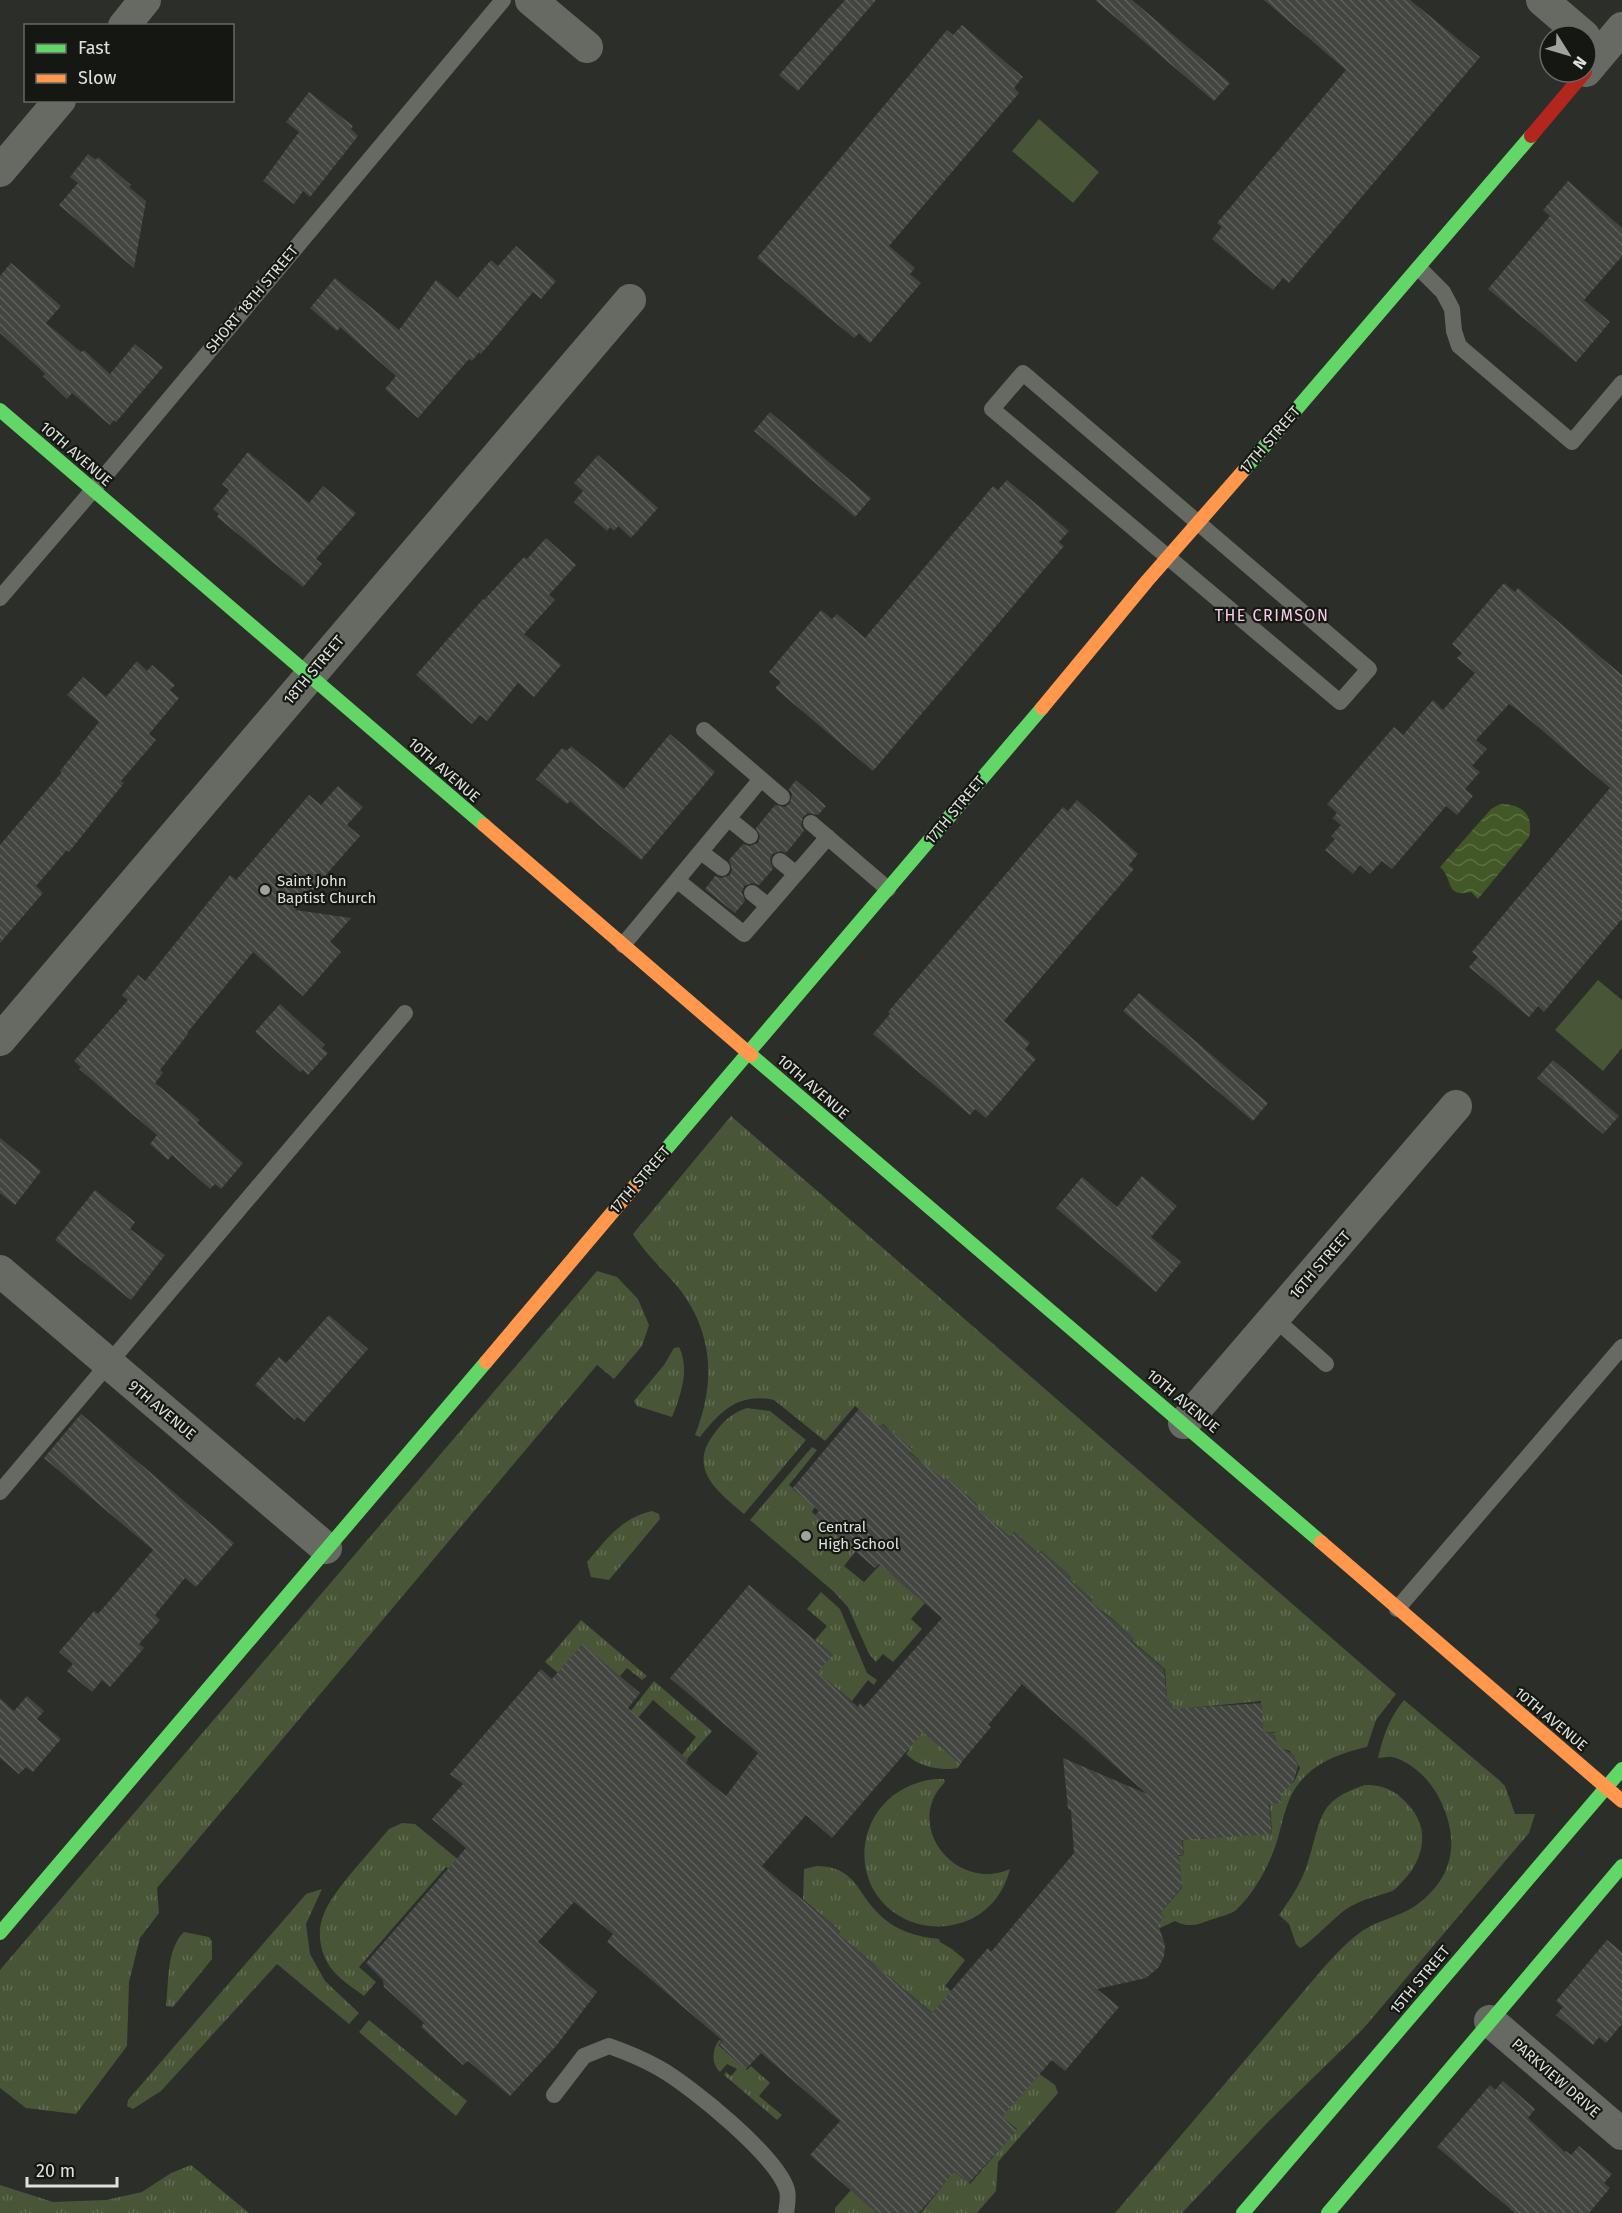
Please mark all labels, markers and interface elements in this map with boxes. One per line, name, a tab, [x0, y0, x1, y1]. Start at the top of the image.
legend	[24, 24, 234, 102]
north arrow	[1538, 24, 1598, 84]
text: Fast	[78, 37, 111, 59]
text: N	[1569, 53, 1590, 73]
text: Slow	[78, 67, 117, 89]
street label: SHORT 18TH STREET	[202, 242, 302, 356]
street label: 17TH STREET	[1236, 402, 1304, 477]
street label: 10TH AVENUE	[36, 418, 116, 490]
district label: THE CRIMSON	[1215, 606, 1329, 625]
street label: 18TH STREET	[280, 632, 348, 708]
street label: 10TH AVENUE	[404, 734, 484, 806]
street label: 17TH STREET	[921, 772, 989, 848]
place label: Saint John Baptist Church	[277, 872, 376, 907]
marker: Saint John Baptist Church	[258, 883, 272, 897]
street label: 10TH AVENUE	[773, 1051, 853, 1123]
street label: 17TH STREET	[606, 1142, 674, 1217]
street label: 16TH STREET	[1286, 1227, 1355, 1303]
street label: 10TH AVENUE	[1143, 1365, 1223, 1437]
street label: 9TH AVENUE	[125, 1377, 199, 1443]
place label: Central High School	[818, 1518, 900, 1553]
marker: Central High School	[799, 1529, 813, 1543]
street label: 10TH AVENUE	[1511, 1683, 1591, 1755]
street label: 15TH STREET	[1386, 1942, 1454, 2018]
street label: PARKVIEW DRIVE	[1508, 2035, 1604, 2121]
scale bar	[27, 2150, 117, 2188]
text: 20 m	[36, 2160, 75, 2182]

